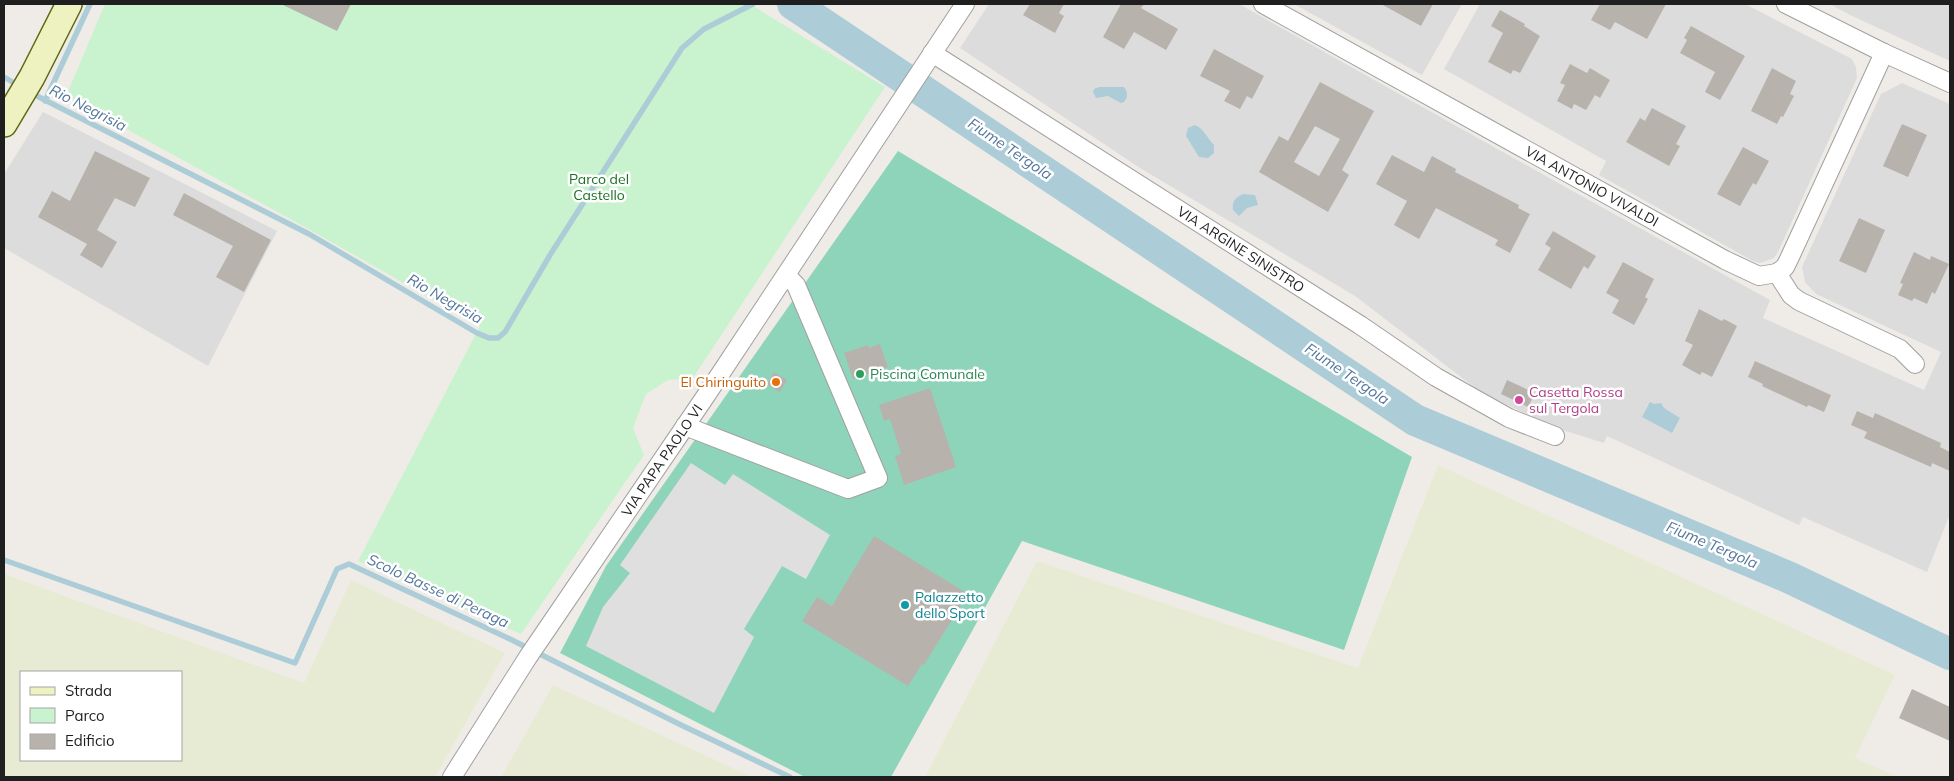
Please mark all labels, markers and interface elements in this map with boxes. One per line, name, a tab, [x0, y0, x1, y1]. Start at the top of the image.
water label: Rio Negrisia	[47, 80, 130, 135]
water label: Fiume Tergola	[965, 113, 1056, 184]
street label: VIA ANTONIO VIVALDI	[1522, 142, 1662, 230]
park label: Parco del Castello	[569, 170, 629, 204]
street label: VIA ARGINE SINISTRO	[1174, 202, 1308, 296]
water label: Rio Negrisia	[404, 269, 486, 328]
water label: Fiume Tergola	[1302, 338, 1393, 409]
place label: Piscina Comunale	[870, 365, 985, 383]
marker: Piscina Comunale	[854, 368, 866, 380]
place label: El Chiringuito	[680, 373, 766, 391]
marker: El Chiringuito	[770, 376, 782, 388]
place label: Casetta Rossa sul Tergola	[1529, 383, 1623, 417]
marker: Casetta Rossa sul Tergola	[1513, 394, 1525, 406]
street label: VIA PAPA PAOLO VI	[617, 401, 706, 520]
water label: Fiume Tergola	[1664, 517, 1761, 572]
water label: Scolo Basse di Peraga	[364, 549, 512, 632]
place label: Palazzetto dello Sport	[915, 588, 985, 622]
marker: Palazzetto dello Sport	[899, 599, 911, 611]
legend	[20, 671, 182, 761]
text: Strada	[65, 681, 112, 700]
text: Parco	[65, 706, 105, 725]
text: Edificio	[65, 731, 115, 750]

